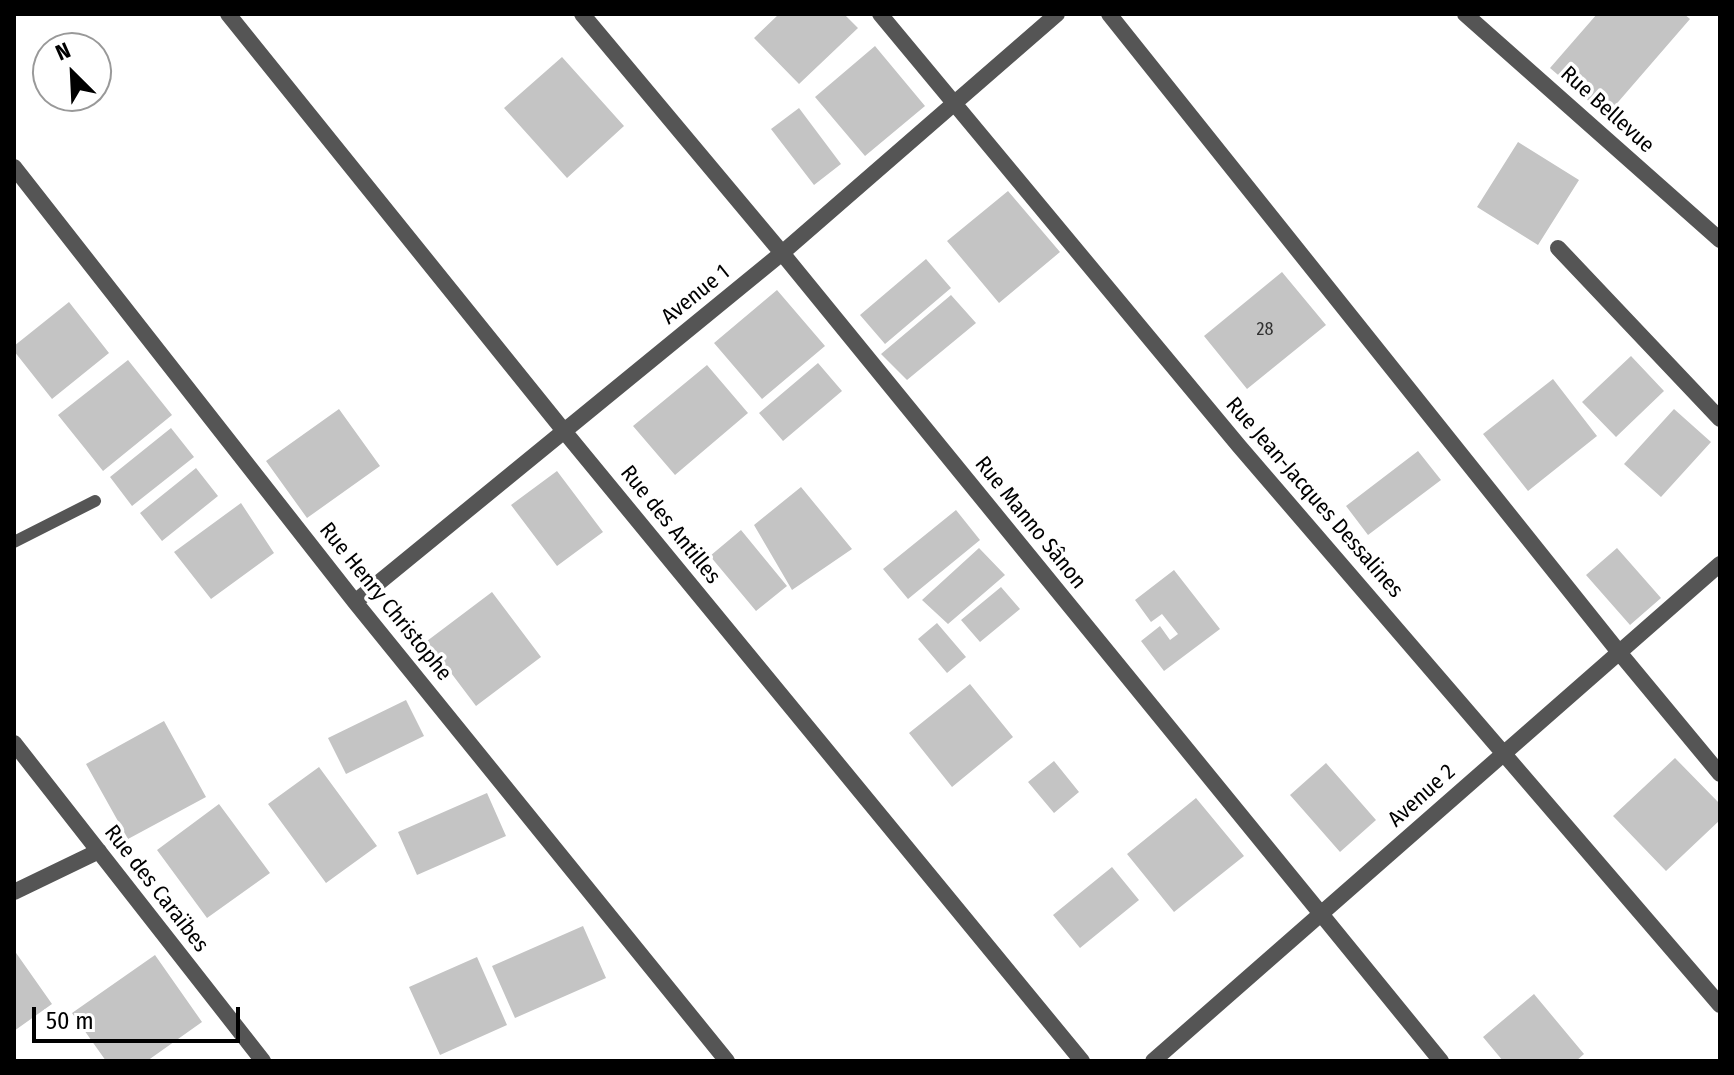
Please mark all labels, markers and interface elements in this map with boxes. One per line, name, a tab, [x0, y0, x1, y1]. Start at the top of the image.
north arrow	[32, 32, 112, 112]
text: N	[51, 36, 74, 66]
street label: Rue Bellevue	[1555, 61, 1659, 159]
street label: Avenue 1	[657, 260, 735, 330]
house number: 28	[1257, 319, 1273, 341]
street label: Rue Jean-Jacques Dessalines	[1220, 392, 1408, 604]
street label: Rue Manno Sânon	[969, 452, 1091, 594]
street label: Rue des Antilles	[614, 461, 726, 589]
street label: Rue Henry Christophe	[313, 518, 457, 686]
street label: Avenue 2	[1383, 759, 1461, 833]
street label: Rue des Caraïbes	[98, 820, 214, 958]
scale bar	[36, 991, 244, 1041]
text: 50 m	[46, 1007, 94, 1035]

